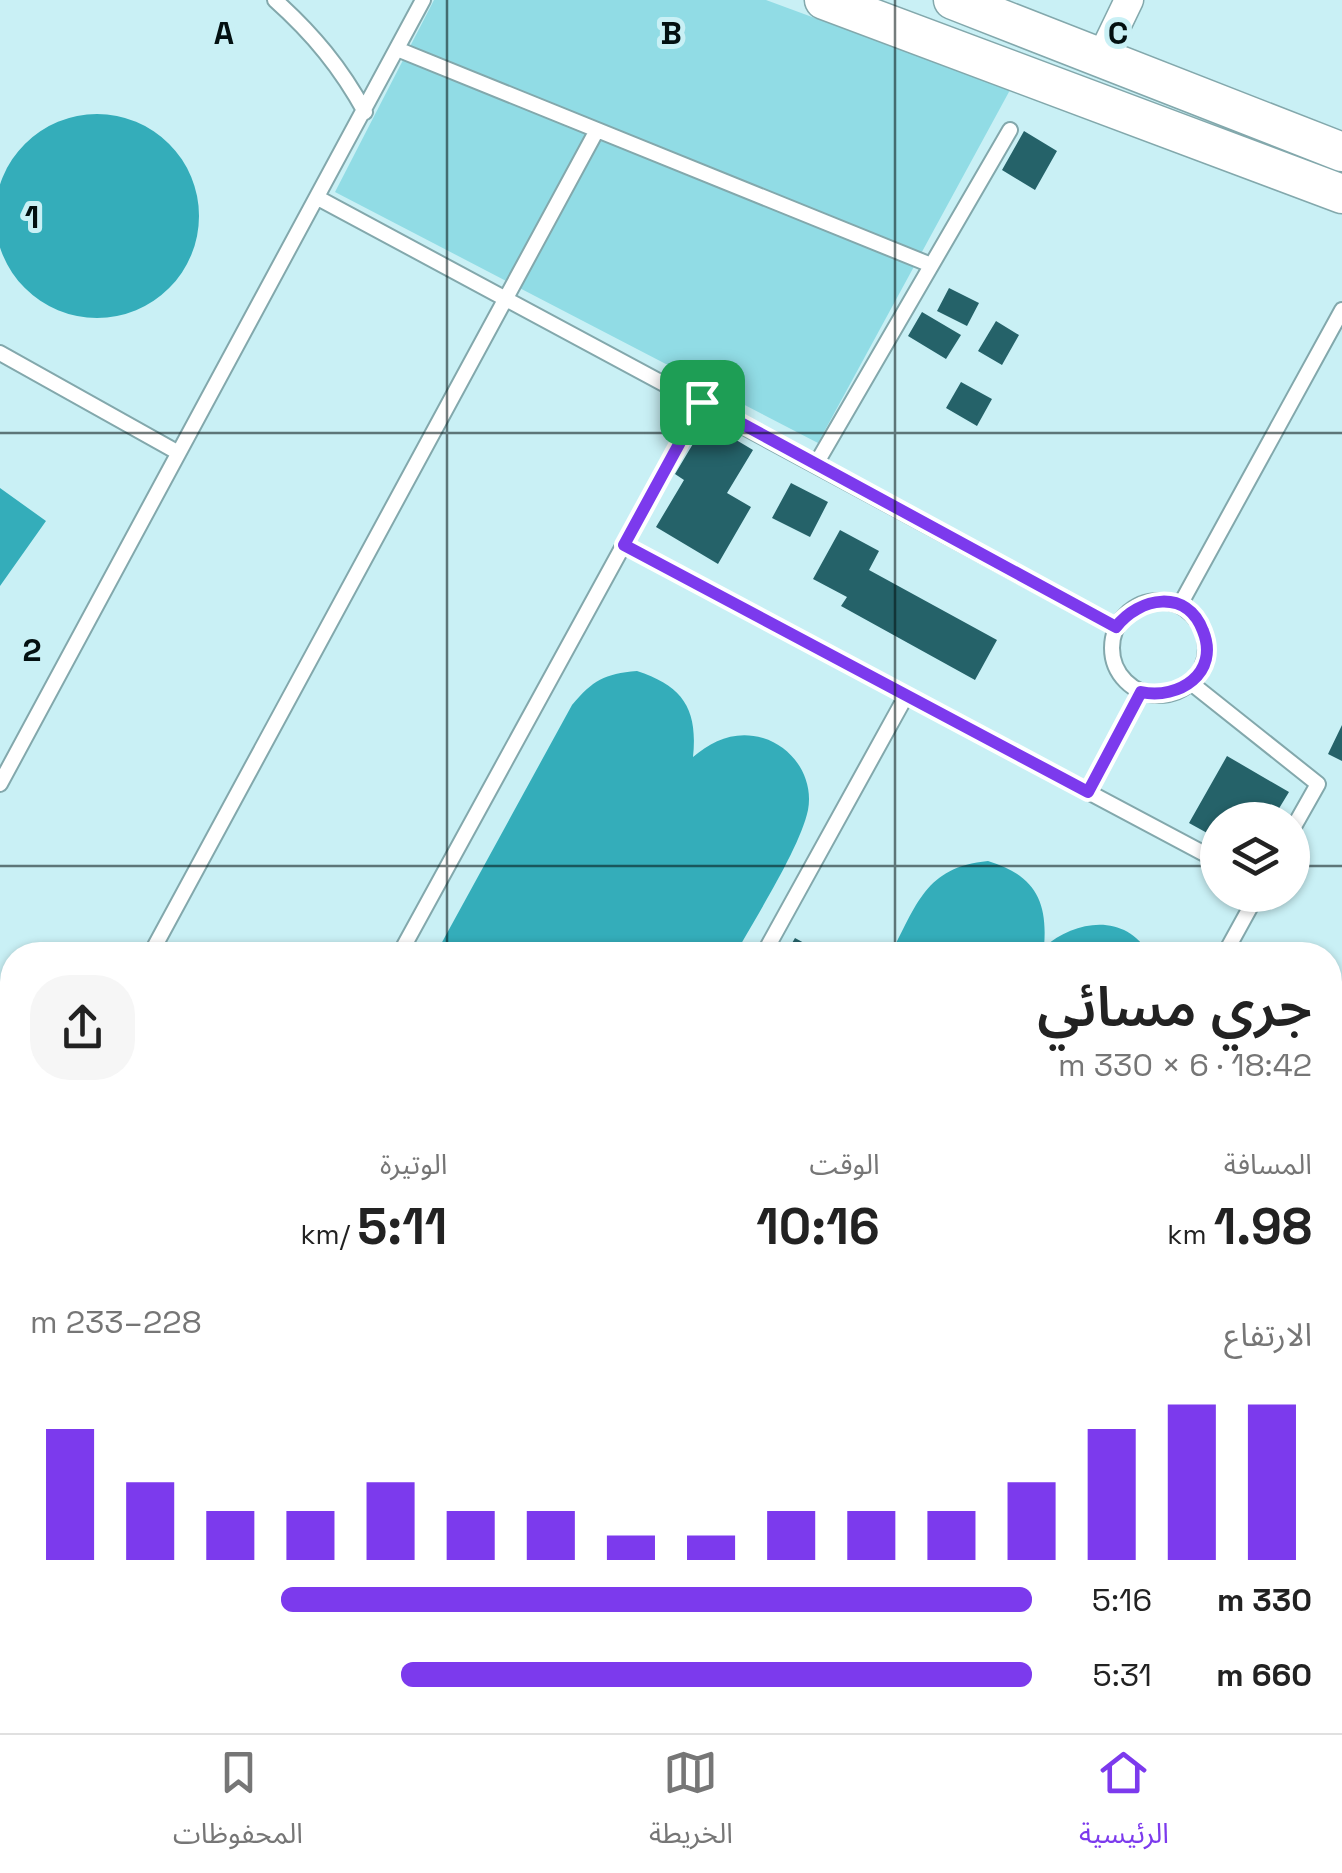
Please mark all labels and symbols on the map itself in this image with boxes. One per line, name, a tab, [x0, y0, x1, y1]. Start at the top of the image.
text: A	[214, 13, 234, 53]
text: B	[660, 13, 682, 53]
text: C	[1108, 13, 1128, 53]
text: 1	[25, 197, 39, 237]
pin	[660, 360, 745, 445]
text: 2	[22, 630, 42, 670]

